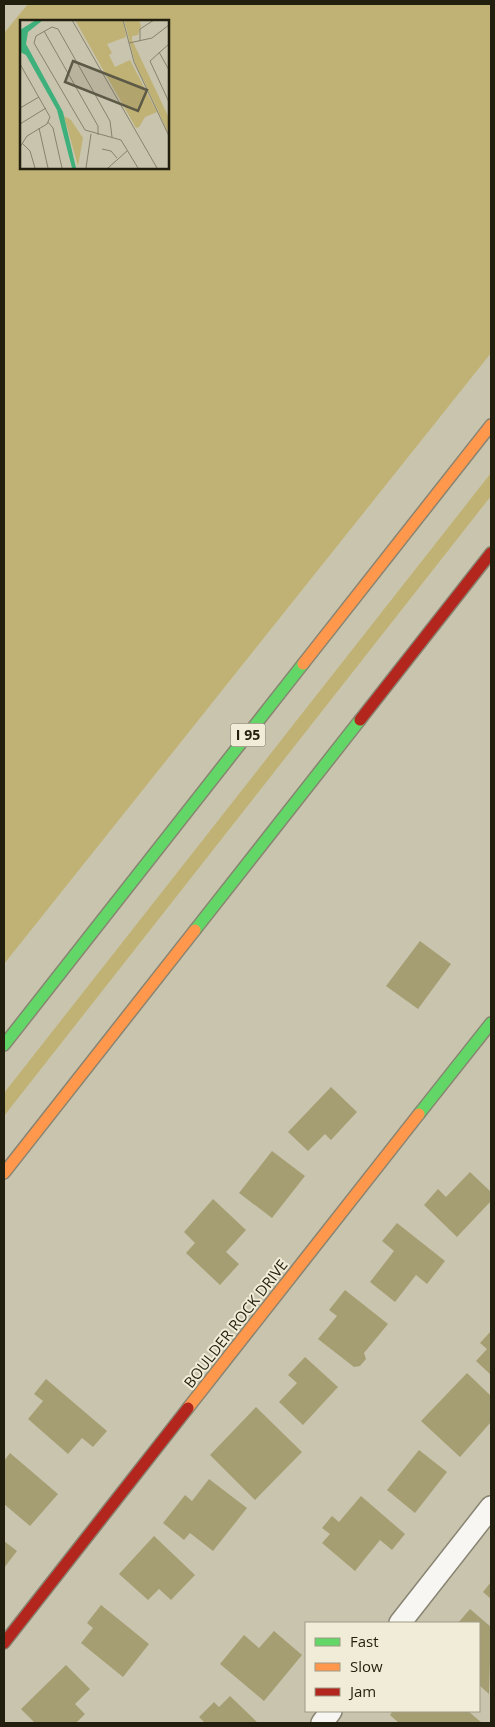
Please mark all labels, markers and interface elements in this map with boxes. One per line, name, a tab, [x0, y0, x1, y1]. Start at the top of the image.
inset map	[20, 20, 169, 169]
road number: I 95	[230, 724, 266, 746]
street label: BOULDER ROCK DRIVE	[179, 1255, 292, 1392]
legend	[305, 1622, 480, 1712]
text: Fast	[350, 1631, 379, 1651]
text: Slow	[350, 1656, 383, 1676]
text: Jam	[348, 1681, 376, 1701]

